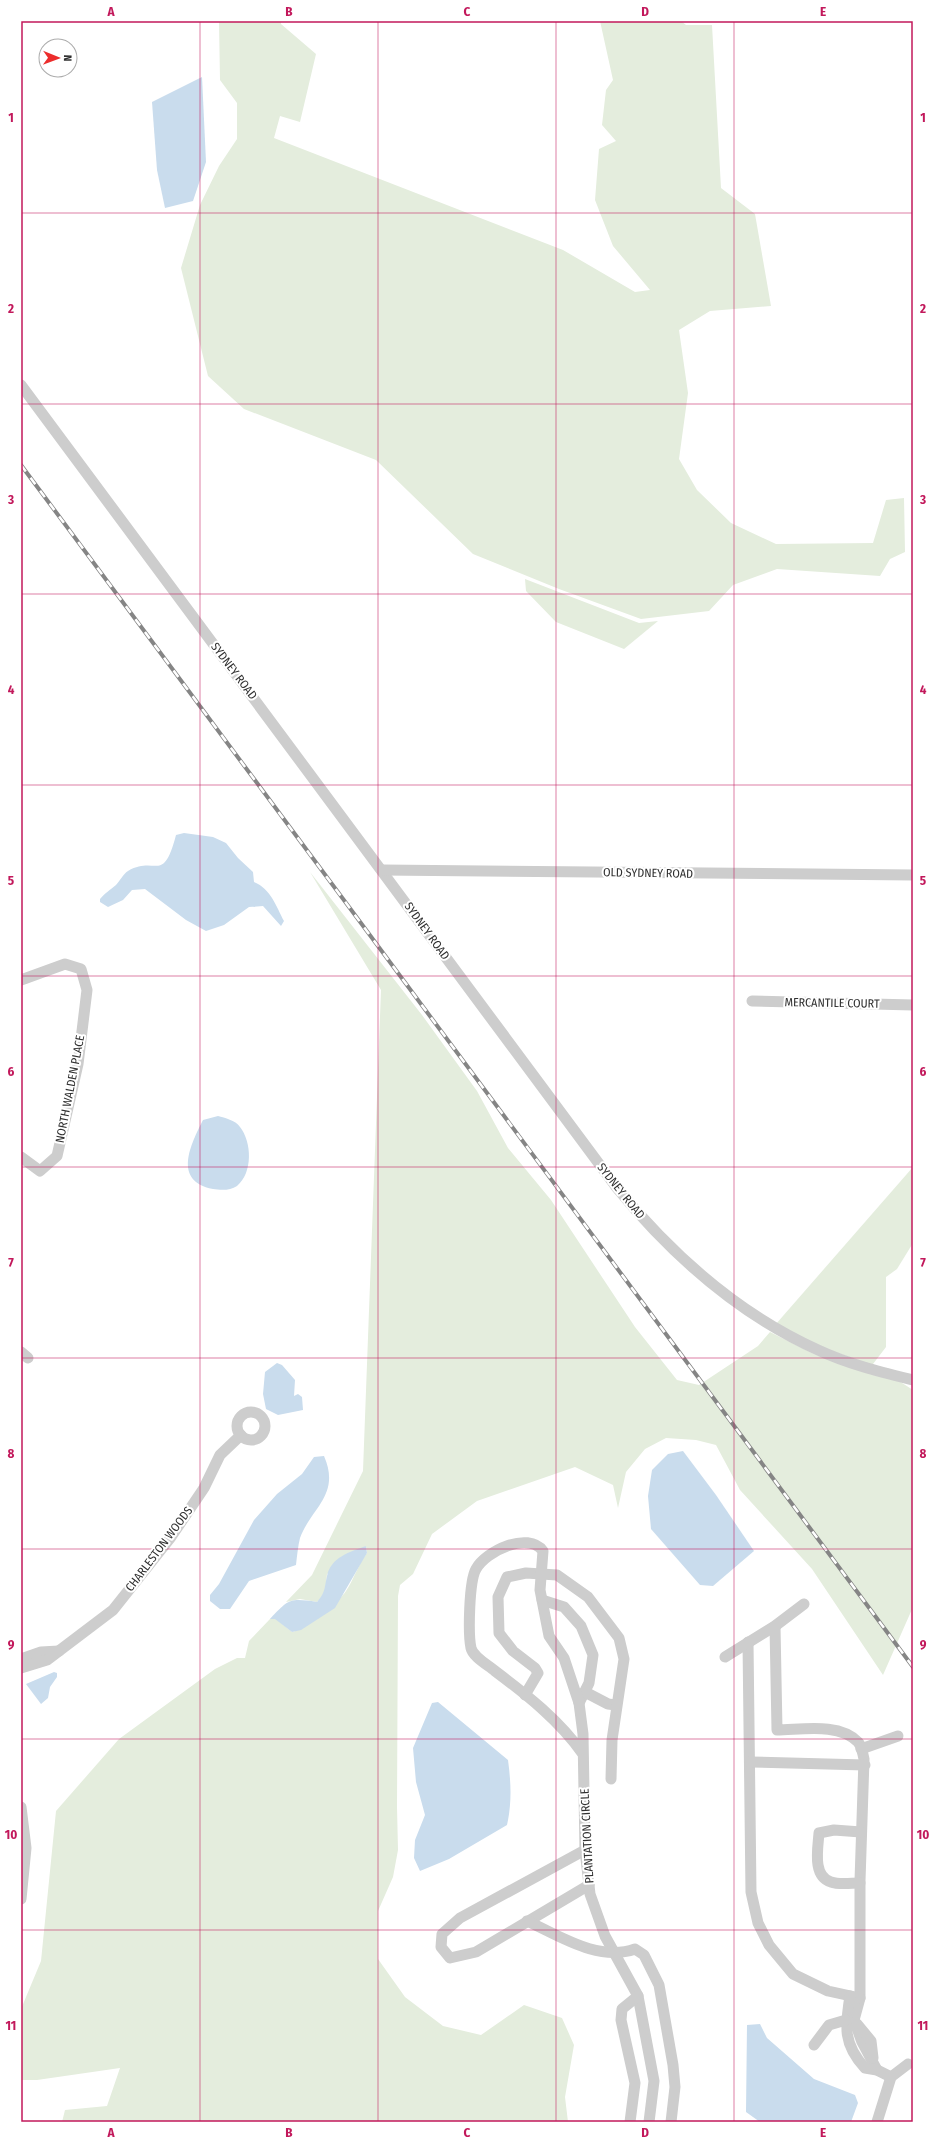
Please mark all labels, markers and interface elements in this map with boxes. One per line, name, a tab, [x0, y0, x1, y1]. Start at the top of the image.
text: A	[106, 4, 115, 19]
text: B	[285, 4, 293, 19]
text: C	[464, 4, 471, 19]
text: D	[641, 4, 649, 19]
text: E	[820, 4, 826, 19]
north arrow	[38, 38, 78, 78]
text: N	[61, 55, 74, 62]
text: 1	[8, 110, 14, 125]
text: 1	[920, 110, 926, 125]
text: 2	[7, 301, 14, 316]
text: 2	[919, 301, 926, 316]
text: 3	[7, 492, 14, 507]
text: 3	[919, 492, 926, 507]
street label: SYDNEY ROAD	[208, 640, 260, 702]
text: 4	[8, 682, 15, 697]
text: 4	[920, 682, 927, 697]
street label: OLD SYDNEY ROAD	[603, 865, 693, 881]
text: 5	[8, 873, 14, 888]
text: 5	[920, 873, 926, 888]
street label: SYDNEY ROAD	[402, 900, 452, 962]
street label: MERCANTILE COURT	[784, 995, 880, 1011]
street label: NORTH WALDEN PLACE	[53, 1034, 87, 1144]
text: 6	[8, 1064, 15, 1079]
text: 6	[920, 1064, 927, 1079]
street label: SYDNEY ROAD	[594, 1160, 648, 1222]
text: 7	[8, 1255, 14, 1270]
text: 7	[920, 1255, 926, 1270]
text: 8	[8, 1446, 15, 1461]
text: 8	[920, 1446, 927, 1461]
street label: CHARLESTON WOODS	[123, 1504, 195, 1594]
text: 9	[8, 1637, 15, 1652]
text: 9	[920, 1637, 927, 1652]
street label: PLANTATION CIRCLE	[578, 1788, 596, 1884]
text: 10	[5, 1827, 17, 1842]
text: 10	[917, 1827, 929, 1842]
text: 11	[6, 2018, 16, 2033]
text: 11	[918, 2018, 928, 2033]
text: A	[106, 2125, 115, 2140]
text: B	[285, 2125, 293, 2140]
text: C	[464, 2125, 471, 2140]
text: D	[641, 2125, 649, 2140]
text: E	[820, 2125, 826, 2140]

